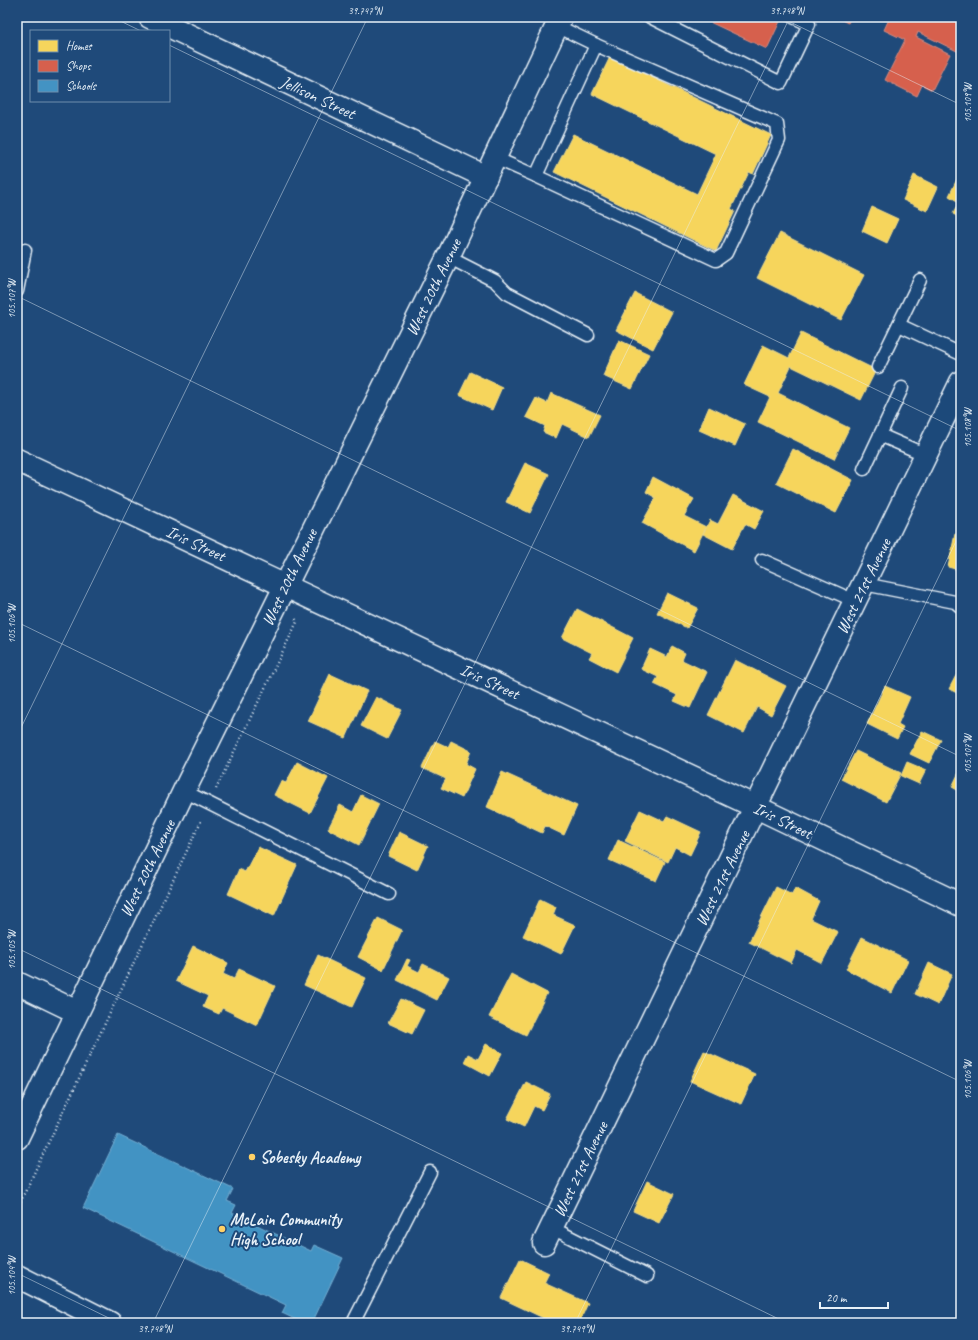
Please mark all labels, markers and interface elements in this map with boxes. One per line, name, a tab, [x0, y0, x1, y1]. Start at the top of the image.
text: 39.747°N	[348, 4, 384, 17]
text: 39.748°N	[770, 4, 806, 17]
legend	[30, 30, 170, 102]
text: Homes	[66, 38, 93, 54]
text: Shops	[66, 58, 91, 74]
street label: Jellison Street	[276, 71, 361, 125]
text: Schools	[66, 78, 98, 94]
text: 105.109°W	[961, 82, 974, 123]
street label: West 20th Avenue	[401, 234, 467, 339]
text: 105.107°W	[5, 278, 18, 319]
text: 105.108°W	[961, 407, 974, 448]
street label: Iris Street	[163, 521, 231, 567]
street label: West 20th Avenue	[257, 524, 323, 629]
street label: West 21st Avenue	[831, 534, 896, 637]
text: 105.106°W	[5, 603, 18, 644]
street label: Iris Street	[457, 659, 525, 705]
text: 105.107°W	[961, 733, 974, 774]
street label: Iris Street	[750, 797, 818, 845]
street label: West 20th Avenue	[115, 815, 181, 920]
street label: West 21st Avenue	[690, 826, 755, 929]
text: 105.105°W	[5, 929, 18, 970]
text: 105.106°W	[961, 1059, 974, 1100]
street label: West 21st Avenue	[548, 1117, 613, 1220]
place label: Sobesky Academy	[260, 1147, 361, 1168]
marker: Sobesky Academy	[247, 1152, 257, 1162]
place label: McLain Community High School	[230, 1209, 344, 1250]
marker: McLain Community High School	[217, 1224, 227, 1234]
text: 105.104°W	[5, 1255, 18, 1296]
scale bar	[820, 1284, 888, 1310]
text: 20 m	[826, 1290, 848, 1306]
text: 39.748°N	[138, 1322, 174, 1335]
text: 39.749°N	[560, 1322, 596, 1335]

